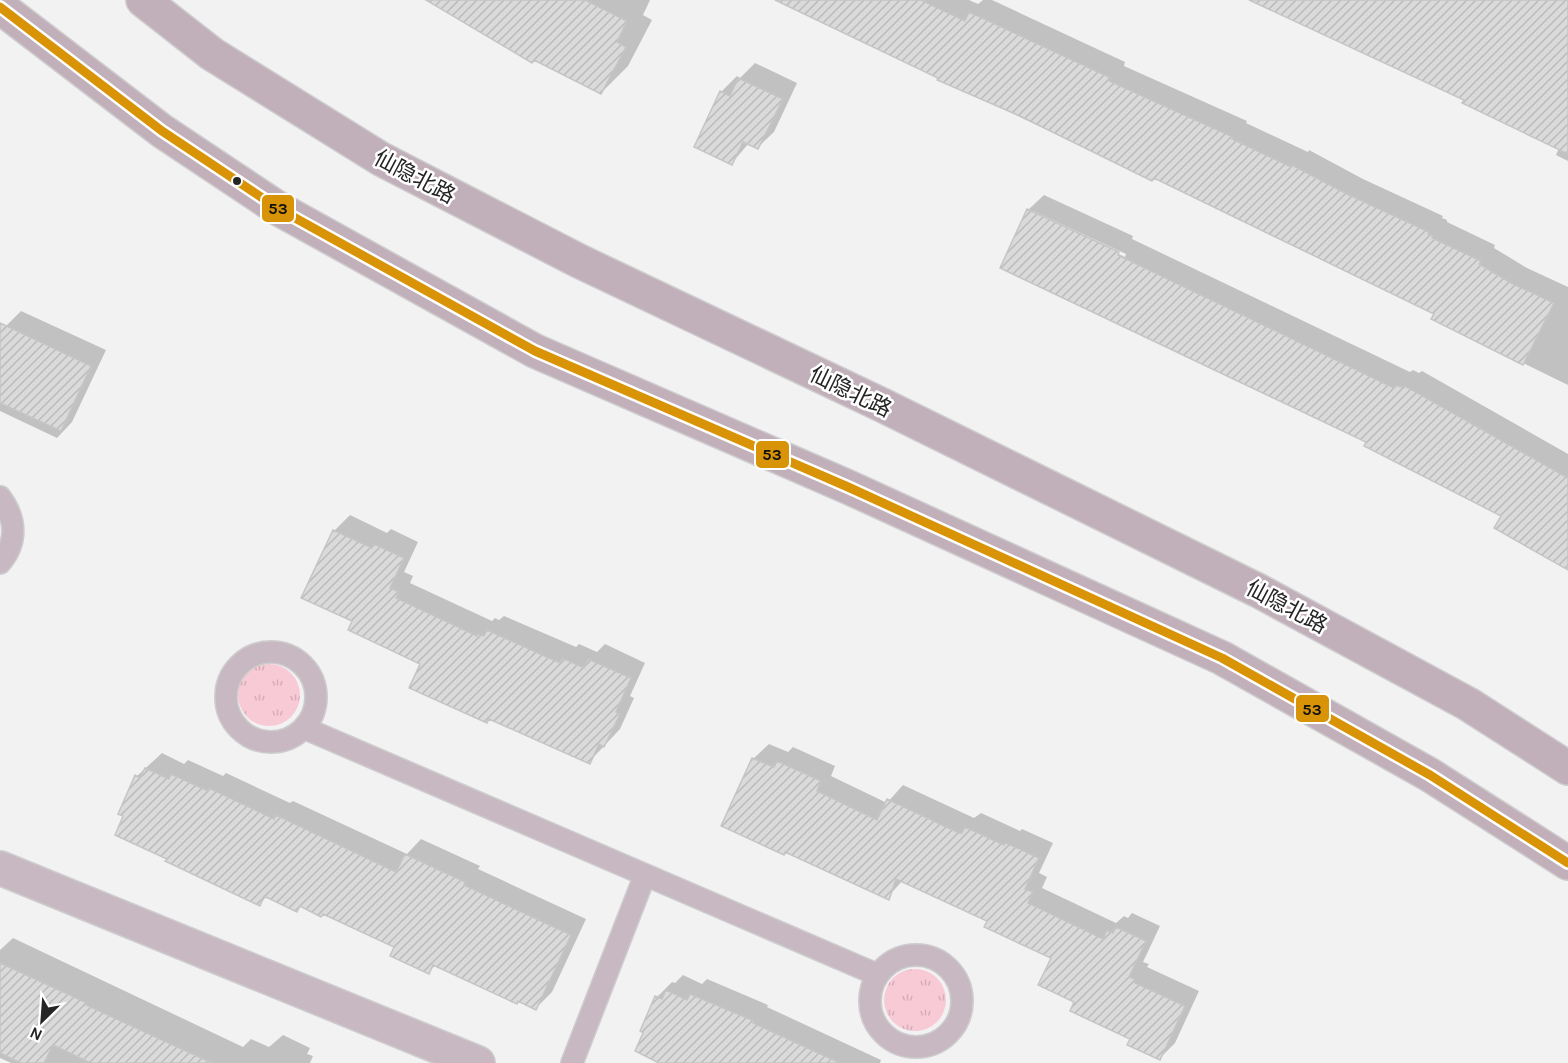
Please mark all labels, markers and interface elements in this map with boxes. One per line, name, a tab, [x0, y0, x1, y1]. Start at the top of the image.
street label: 仙隐北路	[370, 145, 459, 209]
unlabelled marker	[231, 175, 243, 187]
line badge: 53	[261, 194, 295, 223]
text: 53	[268, 199, 288, 218]
street label: 仙隐北路	[805, 361, 896, 423]
line badge: 53	[755, 440, 790, 469]
text: 53	[762, 445, 782, 464]
street label: 仙隐北路	[1242, 575, 1331, 639]
line badge: 53	[1295, 694, 1330, 723]
text: 53	[1302, 700, 1322, 719]
north arrow	[12, 991, 72, 1051]
text: N	[27, 1023, 45, 1045]

